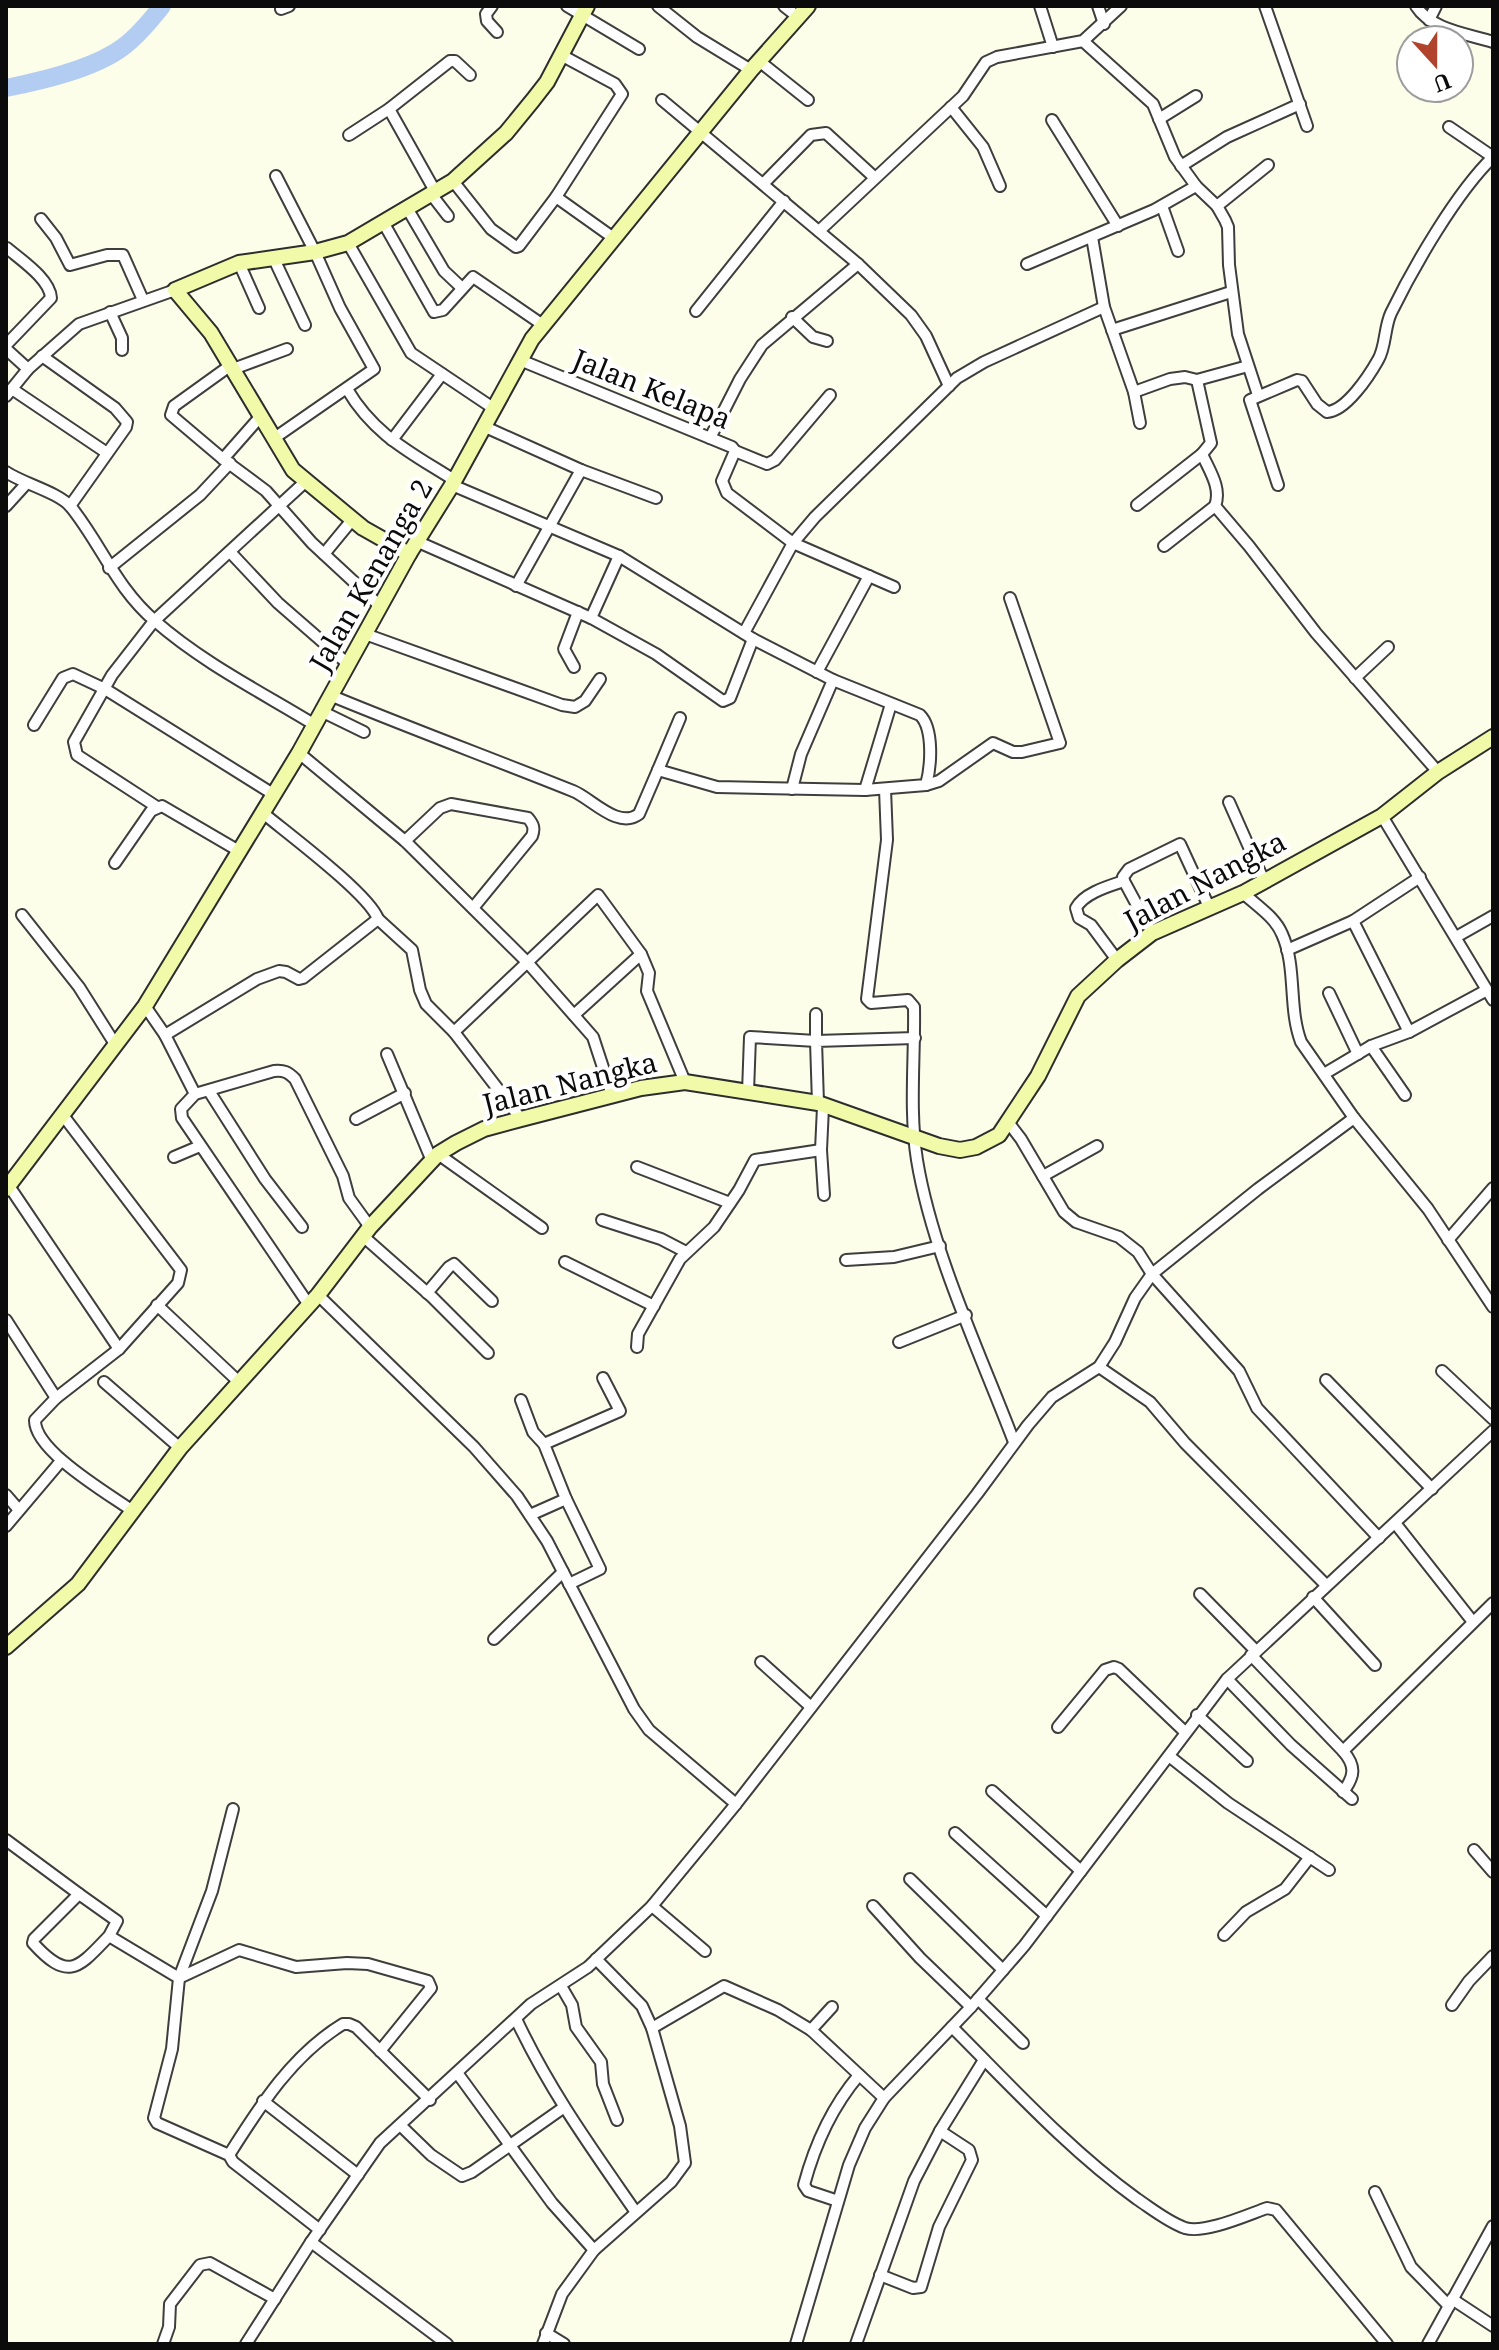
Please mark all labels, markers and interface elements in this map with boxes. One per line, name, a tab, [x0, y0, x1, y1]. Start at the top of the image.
north arrow	[1395, 24, 1475, 104]
text: U	[1429, 67, 1456, 101]
street label: Jalan Kelapa	[567, 339, 737, 437]
street label: Jalan Kenanga 2	[299, 472, 440, 678]
street label: Jalan Nangka	[1116, 822, 1292, 939]
street label: Jalan Nangka	[478, 1042, 661, 1122]

